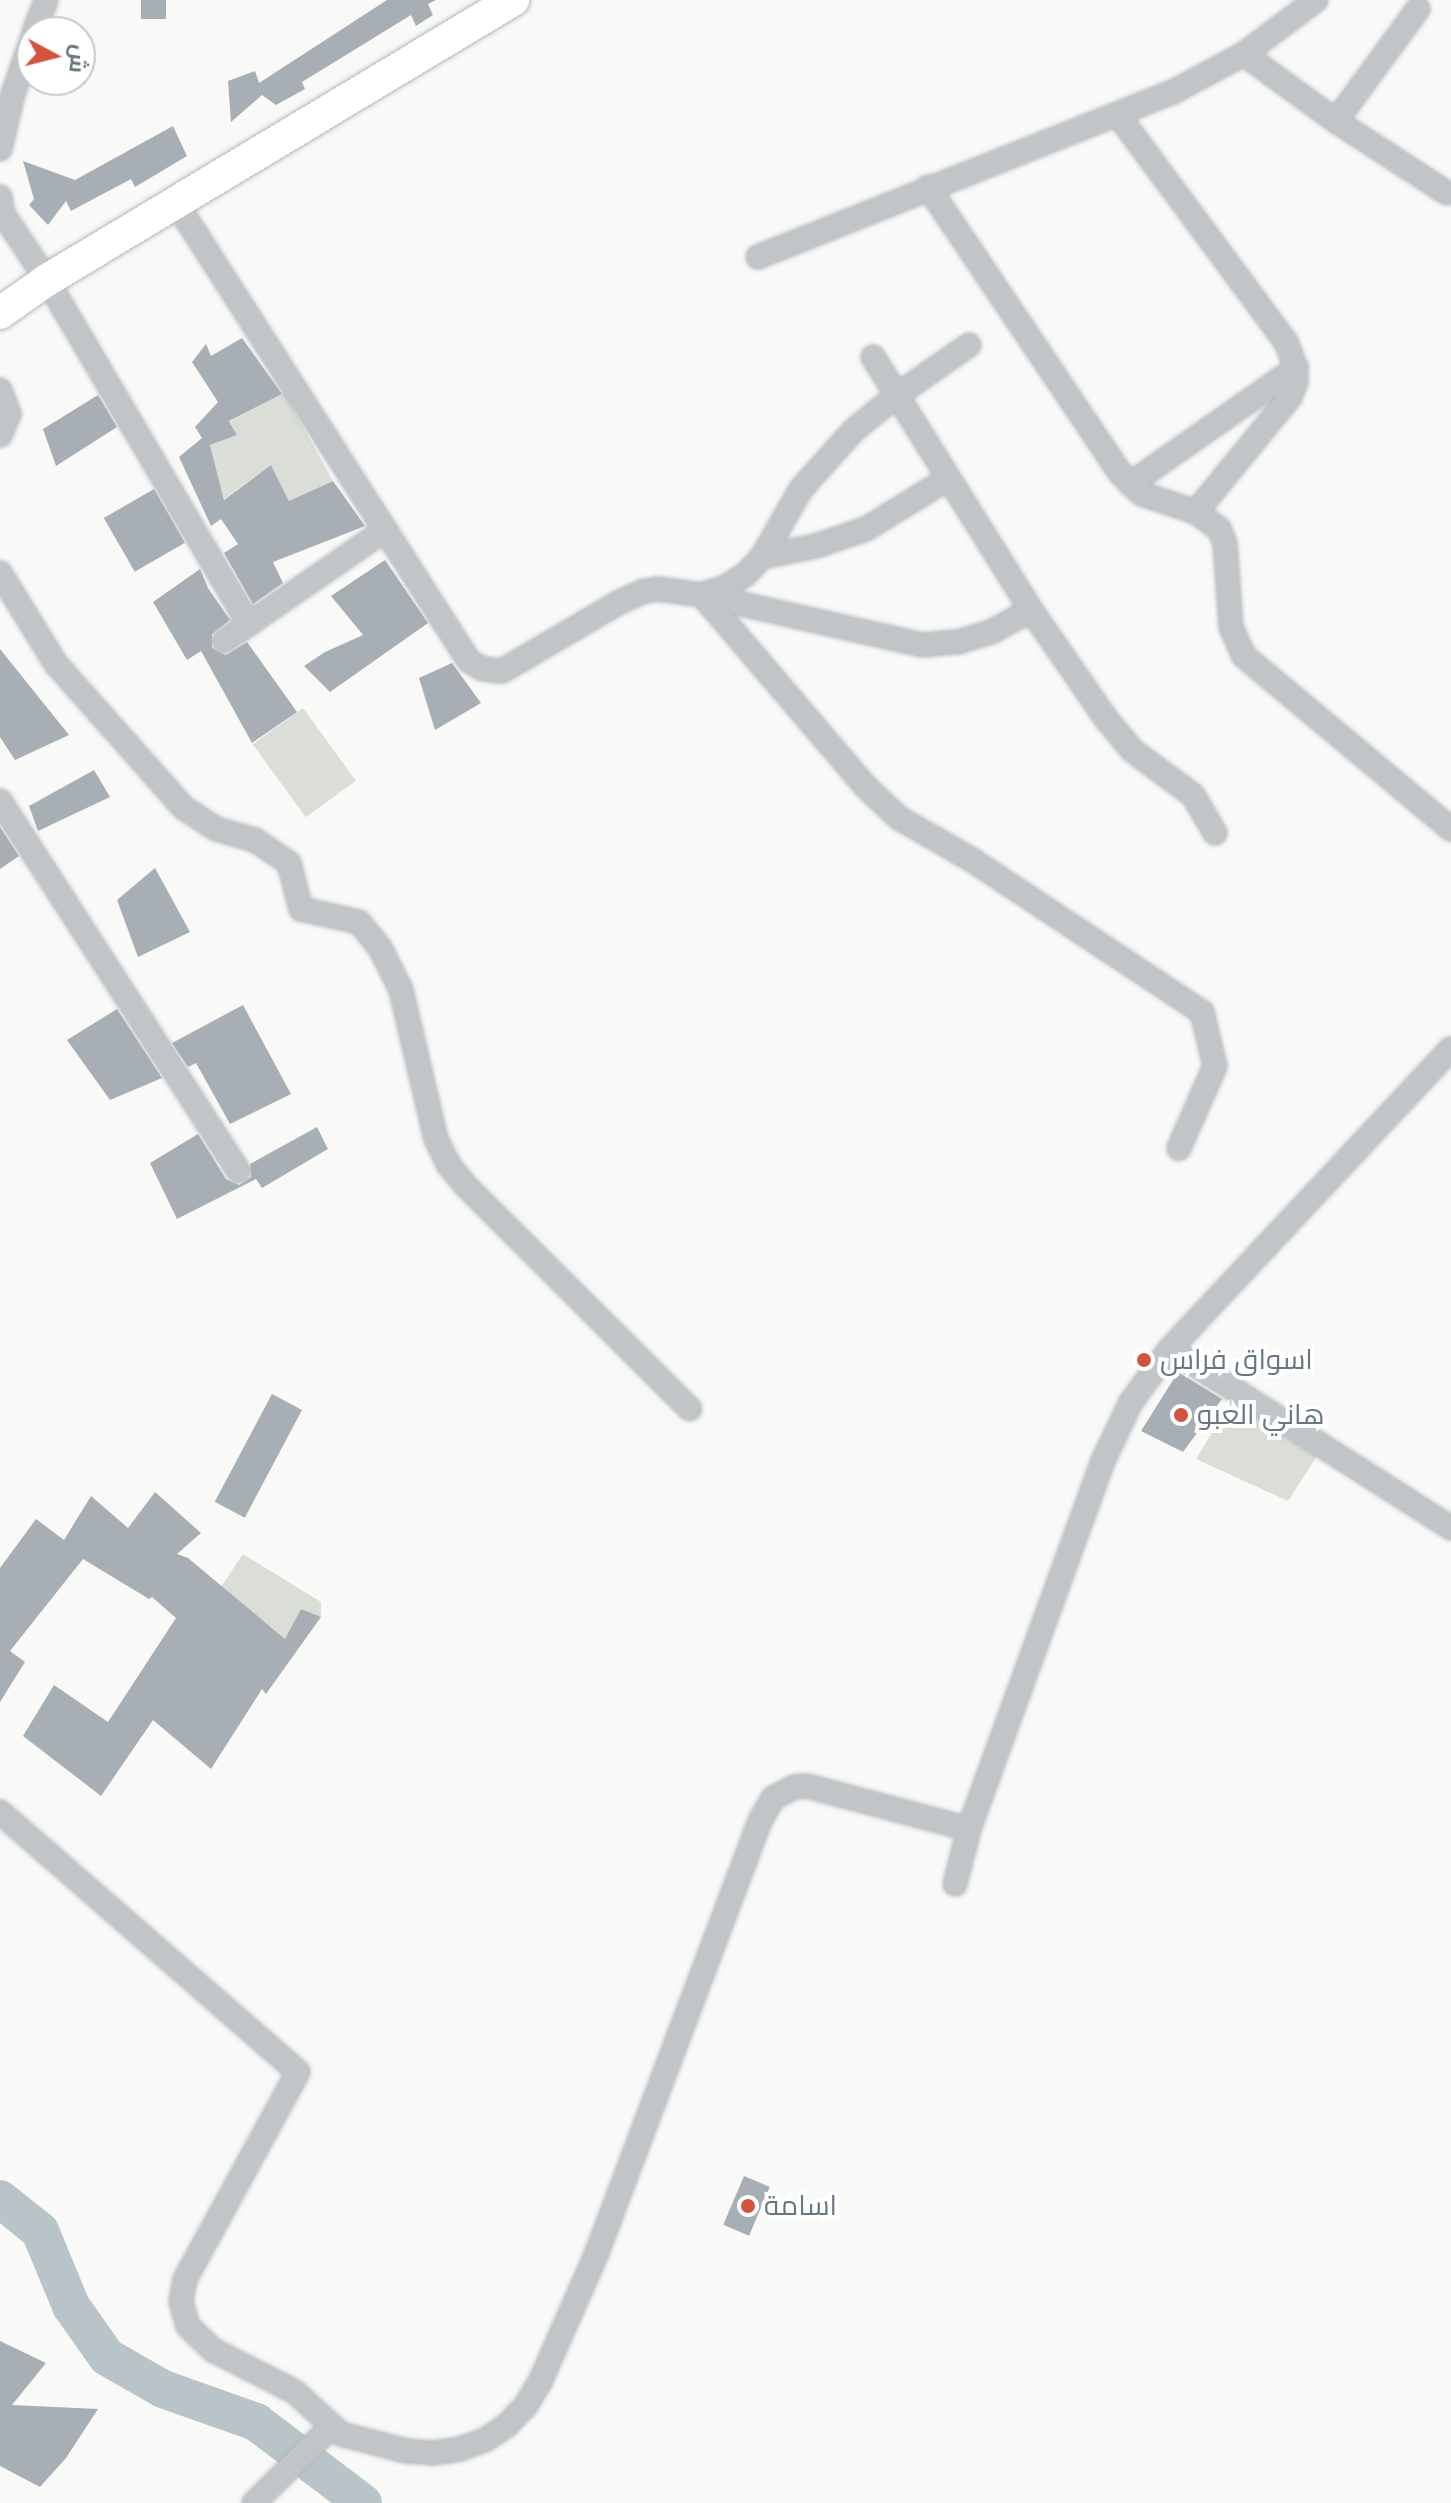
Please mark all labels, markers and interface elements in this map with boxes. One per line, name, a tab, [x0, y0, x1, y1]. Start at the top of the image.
north arrow	[16, 16, 96, 96]
text: ش	[63, 43, 93, 74]
place label: اسواق فراس	[1160, 1343, 1313, 1377]
marker: اسواق فراس	[1135, 1351, 1153, 1369]
place label: هاني العبو	[1197, 1398, 1325, 1432]
marker: هاني العبو	[1172, 1406, 1190, 1424]
place label: اسامة	[764, 2189, 837, 2223]
marker: اسامة	[739, 2197, 757, 2215]

